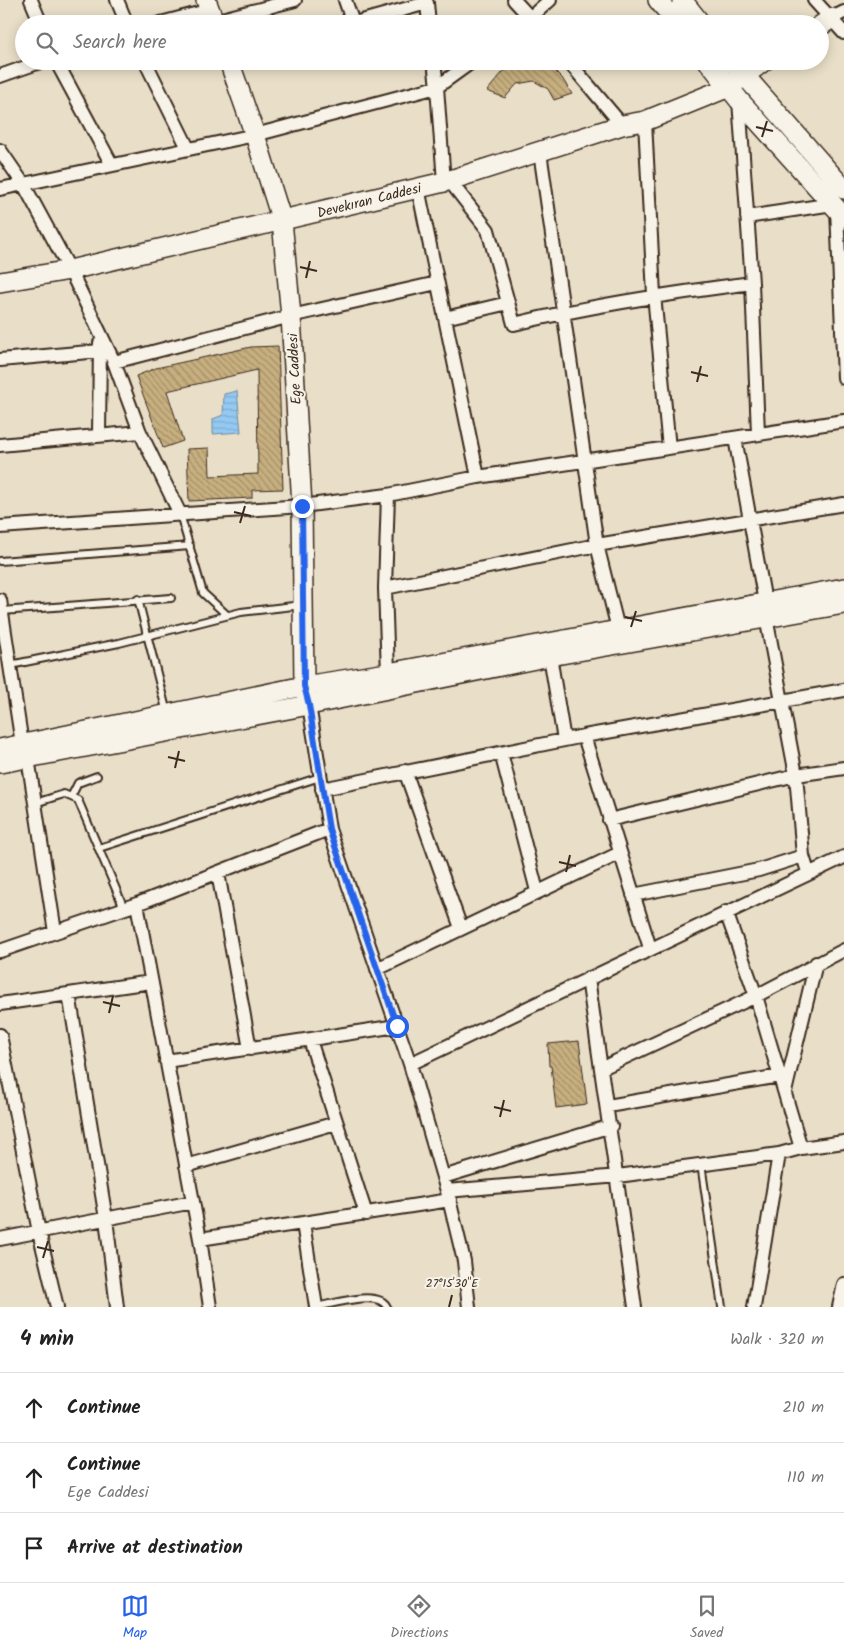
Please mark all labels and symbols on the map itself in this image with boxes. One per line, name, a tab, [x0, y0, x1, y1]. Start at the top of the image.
street label: Devekıran Caddesi	[315, 177, 424, 225]
street label: Ege Caddesi	[282, 332, 308, 405]
route end	[291, 495, 314, 518]
route start	[386, 1015, 409, 1038]
text: 27°15'30"E	[426, 1274, 479, 1293]

